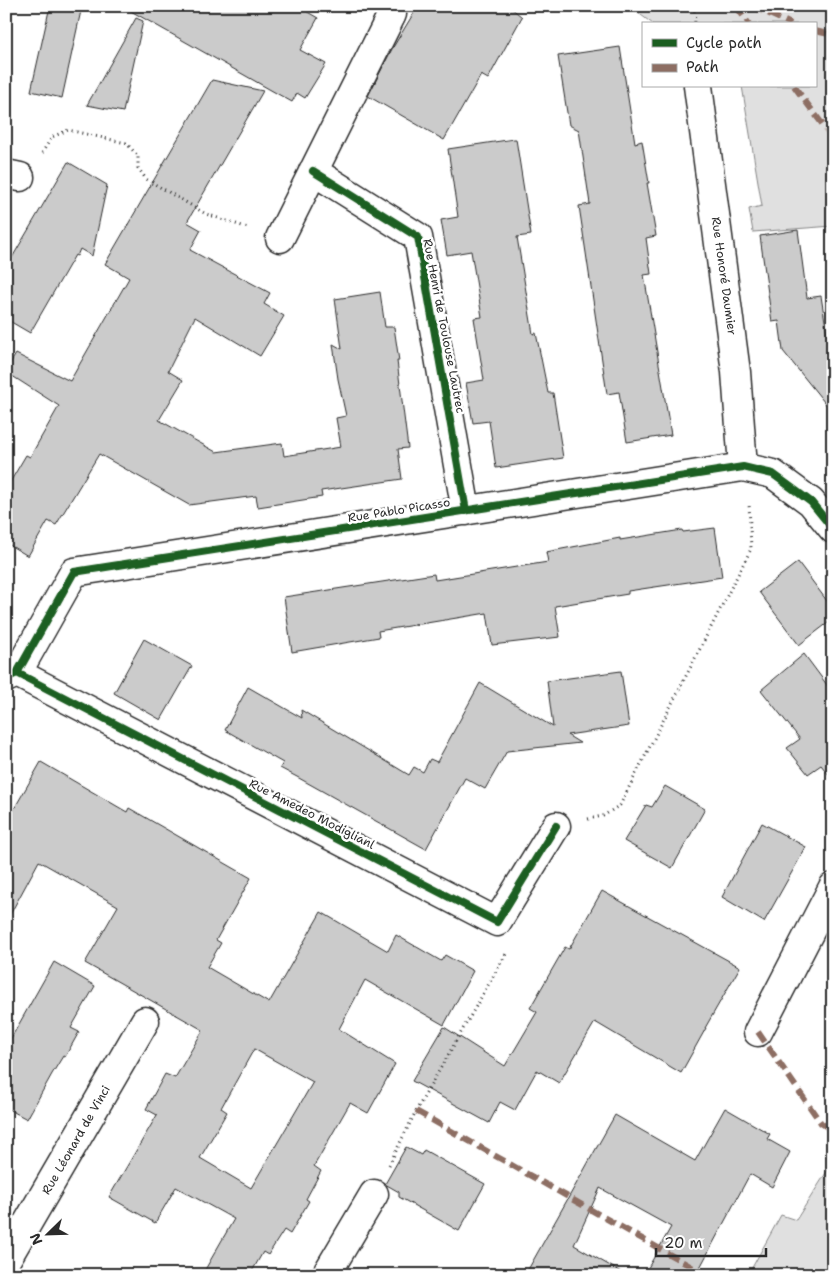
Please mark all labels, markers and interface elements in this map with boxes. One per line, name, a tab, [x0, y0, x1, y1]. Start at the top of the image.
legend	[642, 22, 816, 88]
text: Cycle path	[686, 33, 762, 53]
text: Path	[686, 57, 719, 77]
street label: Rue Honoré Daumier	[708, 216, 740, 337]
street label: Rue Henri de Toulouse Lautrec	[419, 237, 469, 415]
street label: Rue Pablo Picasso	[347, 494, 451, 526]
street label: Rue Amedeo Modiglianl	[247, 775, 378, 853]
street label: Rue Léonard de Vinci	[38, 1082, 114, 1198]
north arrow	[22, 1208, 72, 1258]
scale bar	[656, 1226, 766, 1258]
text: N	[26, 1230, 46, 1248]
text: 20 m	[664, 1233, 703, 1253]

